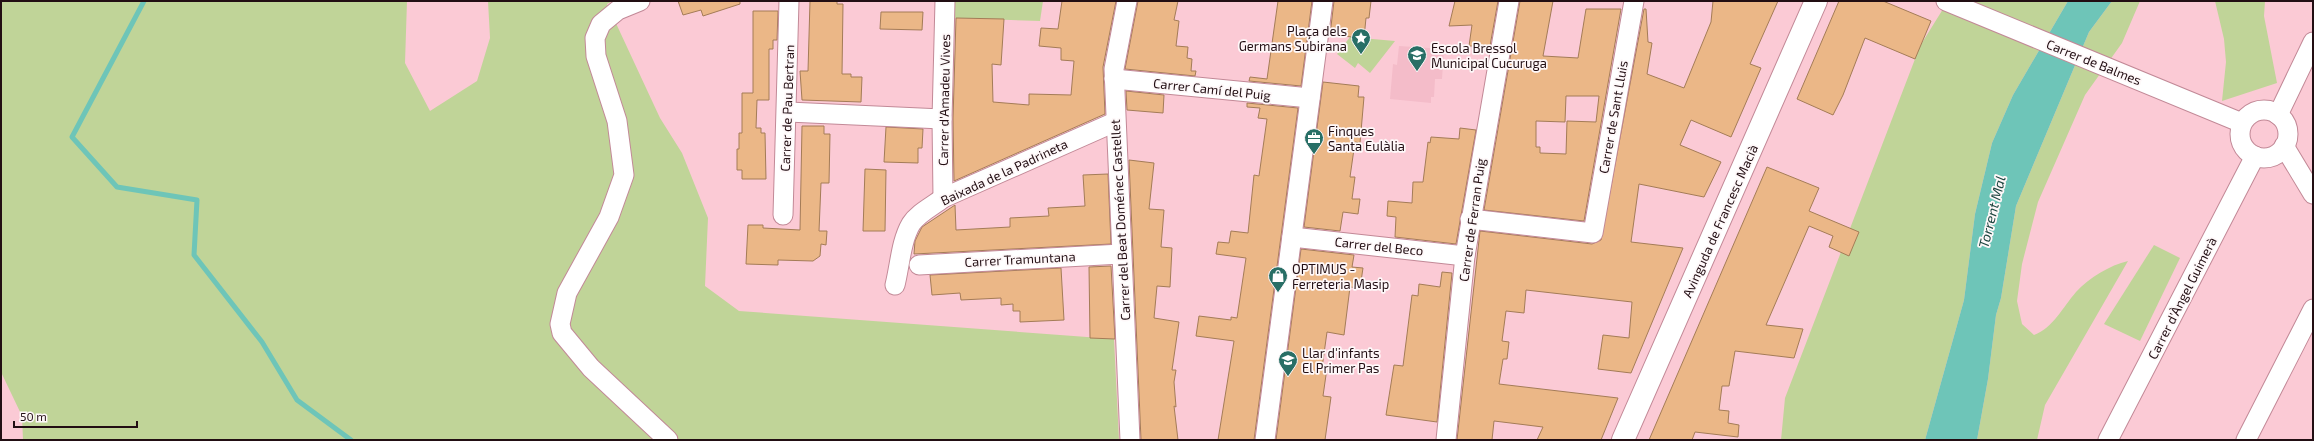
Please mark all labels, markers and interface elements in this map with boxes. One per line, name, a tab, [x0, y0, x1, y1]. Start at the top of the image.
place label: Plaça dels Germans Subirana	[1239, 23, 1347, 54]
place icon: Plaça dels Germans Subirana	[1350, 27, 1372, 55]
street label: Carrer d'Amadeu Vives	[935, 34, 953, 166]
street label: Carrer de Balmes	[2044, 36, 2144, 88]
place label: Escola Bressol Municipal Cucuruga	[1431, 40, 1547, 71]
street label: Carrer de Pau Bertran	[777, 44, 797, 172]
school or university icon: Escola Bressol Municipal Cucuruga	[1406, 44, 1428, 72]
street label: Carrer de Sant Lluis	[1595, 59, 1631, 175]
street label: Carrer Camí del Puig	[1152, 75, 1272, 103]
street label: Carrer del Beat Doménec Castellet	[1107, 119, 1133, 321]
place label: Finques Santa Eulàlia	[1328, 123, 1405, 154]
office icon: Finques Santa Eulàlia	[1303, 127, 1325, 155]
street label: Baixada de la Padrineta	[938, 136, 1070, 208]
street label: Avinguda de Francesc Macià	[1679, 142, 1761, 300]
street label: Carrer de Ferran Puig	[1455, 157, 1489, 283]
water label: Torrent Mal	[1974, 174, 2009, 250]
street label: Carrer del Beco	[1334, 233, 1424, 259]
street label: Carrer d'Àngel Guimerà	[2143, 234, 2220, 362]
street label: Carrer Tramuntana	[964, 248, 1076, 270]
place label: OPTIMUS - Ferreteria Masip	[1292, 261, 1389, 292]
shop icon: OPTIMUS - Ferreteria Masip	[1267, 265, 1289, 293]
place label: Llar d'infants El Primer Pas	[1302, 345, 1380, 376]
school or university icon: Llar d'infants El Primer Pas	[1277, 349, 1299, 377]
scale bar	[14, 403, 137, 429]
text: 50 m	[20, 409, 47, 423]

